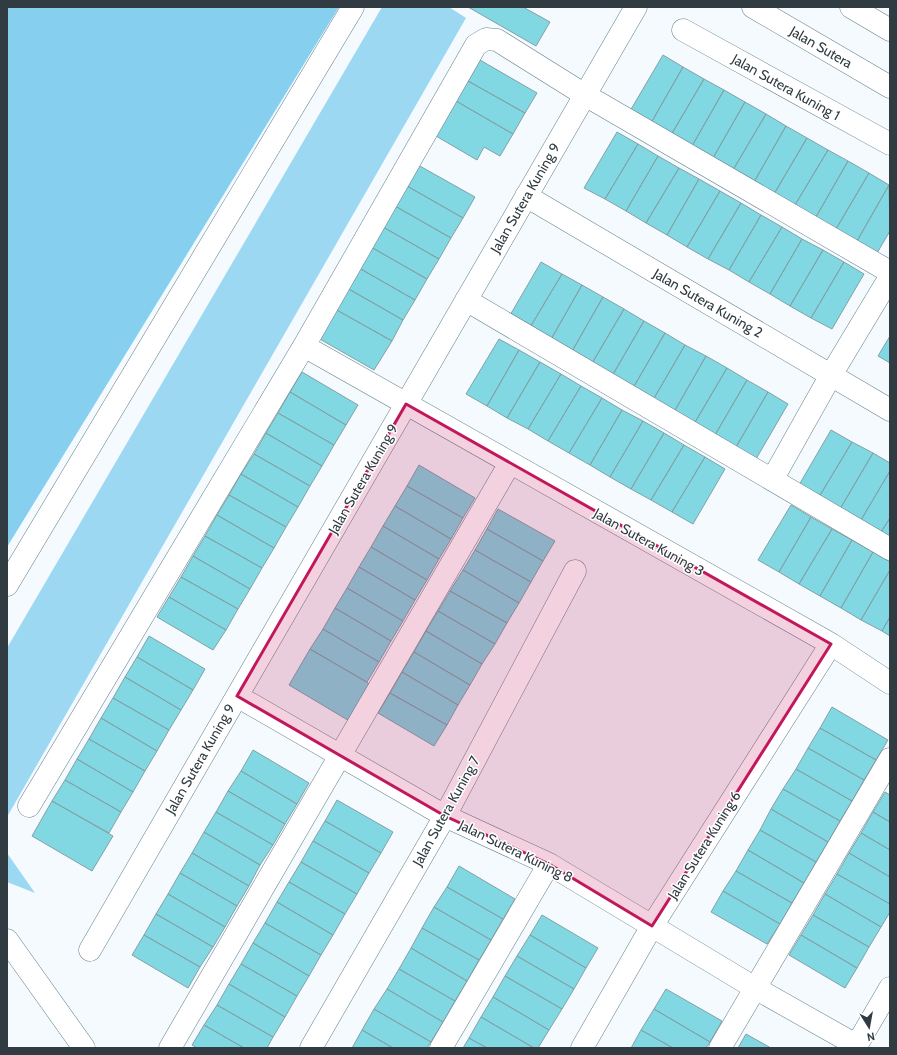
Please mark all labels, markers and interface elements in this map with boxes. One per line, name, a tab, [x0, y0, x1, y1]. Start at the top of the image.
street label: Jalan Sutera	[786, 21, 856, 72]
street label: Jalan Sutera Kuning 1	[728, 49, 843, 124]
street label: Jalan Sutera Kuning 9	[486, 140, 564, 257]
street label: Jalan Sutera Kuning 2	[649, 264, 766, 342]
street label: Jalan Sutera Kuning 9	[324, 421, 402, 538]
street label: Jalan Sutera Kuning 3	[590, 504, 708, 580]
street label: Jalan Sutera Kuning 9	[161, 701, 239, 818]
street label: Jalan Sutera Kuning 7	[408, 753, 484, 870]
street label: Jalan Sutera Kuning 6	[663, 788, 745, 903]
street label: Jalan Sutera Kuning 8	[455, 815, 576, 886]
north arrow	[849, 1007, 889, 1047]
text: N	[866, 1029, 876, 1044]

